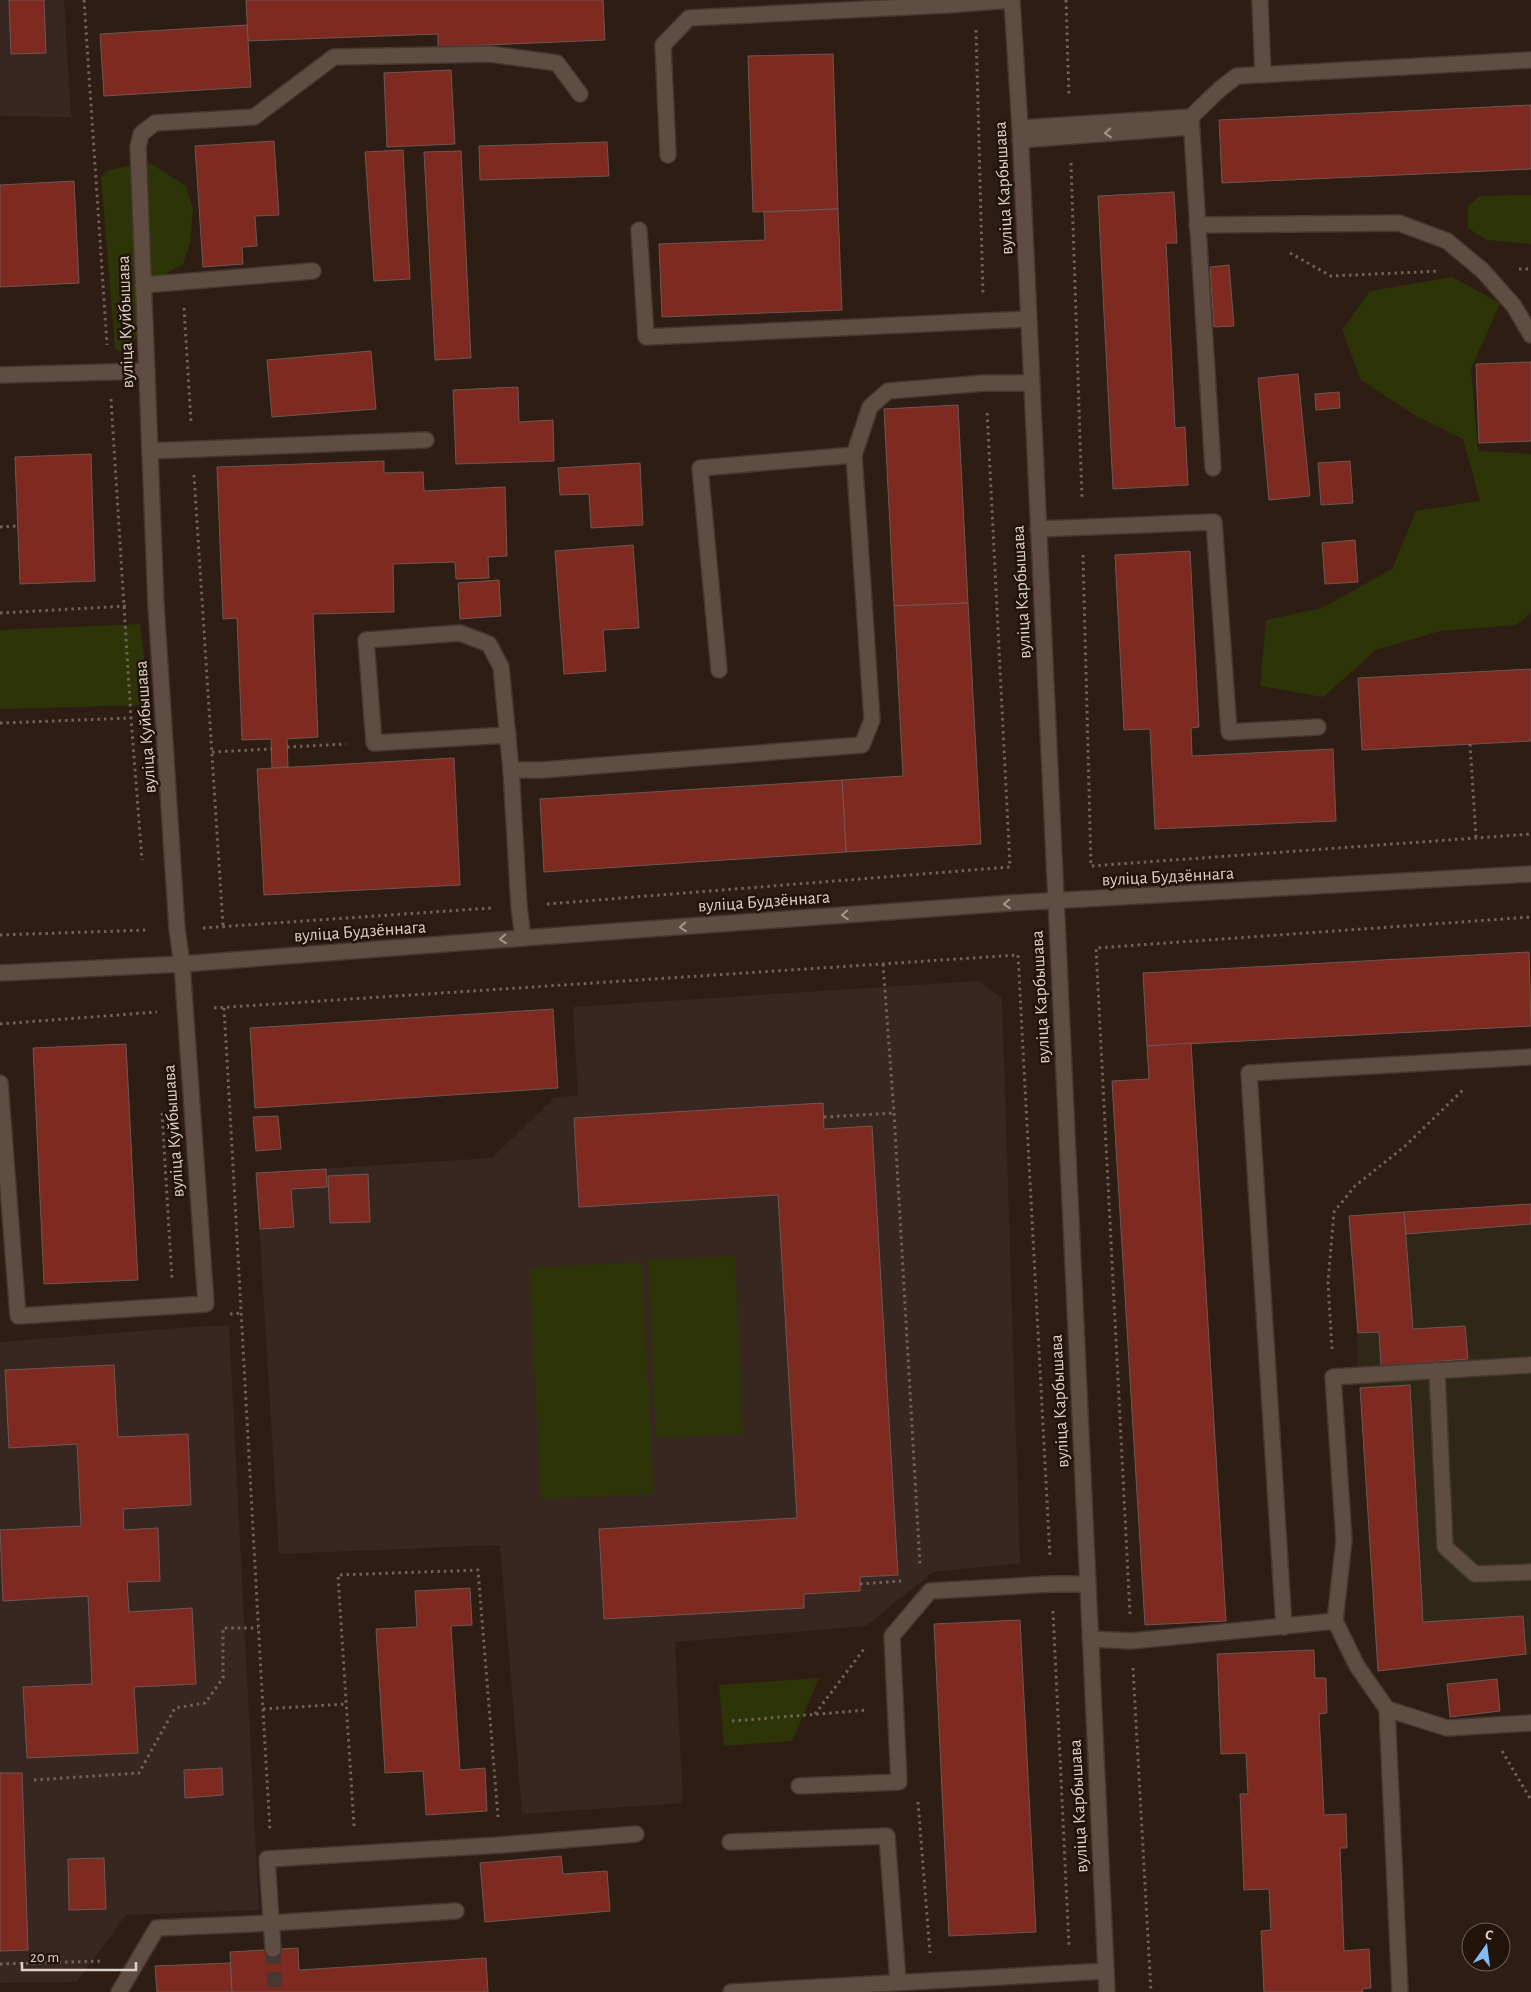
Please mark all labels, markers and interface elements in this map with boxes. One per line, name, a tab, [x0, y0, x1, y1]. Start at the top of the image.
street label: вуліца Карбышава	[991, 121, 1016, 255]
one-way arrow	[1103, 127, 1111, 138]
street label: вуліца Куйбышава	[114, 255, 137, 389]
street label: вуліца Карбышава	[1009, 525, 1034, 659]
street label: вуліца Куйбышава	[131, 660, 160, 794]
street label: вуліца Будзённага	[1101, 865, 1235, 889]
street label: вуліца Будзённага	[697, 888, 831, 916]
one-way arrow	[1003, 898, 1011, 909]
one-way arrow	[840, 910, 848, 921]
street label: вуліца Будзённага	[293, 918, 427, 946]
one-way arrow	[678, 921, 686, 932]
street label: вуліца Карбышава	[1028, 930, 1053, 1064]
one-way arrow	[499, 934, 507, 945]
street label: вуліца Куйбышава	[159, 1064, 188, 1198]
street label: вуліца Карбышава	[1047, 1334, 1072, 1468]
street label: вуліца Карбышава	[1066, 1739, 1091, 1873]
north arrow	[1461, 1922, 1511, 1972]
text: С	[1483, 1928, 1495, 1943]
scale bar	[22, 1940, 136, 1972]
text: 20 m	[30, 1950, 59, 1965]

